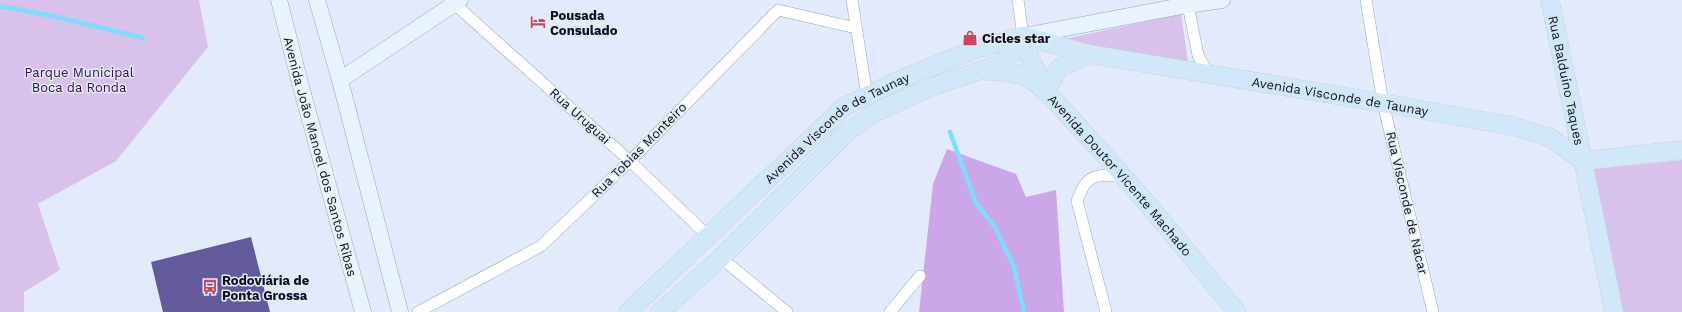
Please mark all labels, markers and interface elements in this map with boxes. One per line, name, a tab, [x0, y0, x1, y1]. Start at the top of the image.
place label: Pousada Consulado	[550, 8, 618, 38]
hotel icon: Pousada Consulado	[529, 13, 547, 31]
street label: Rua Balduíno Taques	[1546, 14, 1587, 147]
shop icon: Cicles star	[961, 29, 979, 47]
place label: Cicles star	[982, 31, 1051, 46]
street label: Avenida João Manoel dos Santos Ribas	[281, 35, 360, 278]
park label: Parque Municipal Boca da Ronda	[24, 65, 134, 95]
street label: Avenida Visconde de Taunay	[761, 69, 912, 186]
street label: Avenida Visconde de Taunay	[1251, 74, 1430, 119]
street label: Rua Uruguai	[547, 85, 613, 147]
street label: Avenida Doutor Vicente Machado	[1045, 91, 1195, 259]
street label: Rua Tobias Monteiro	[588, 99, 690, 201]
street label: Rua Visconde de Nácar	[1383, 130, 1431, 276]
place label: Rodoviária de Ponta Grossa	[222, 273, 310, 303]
bus stop icon: Rodoviária de Ponta Grossa	[201, 278, 219, 296]

